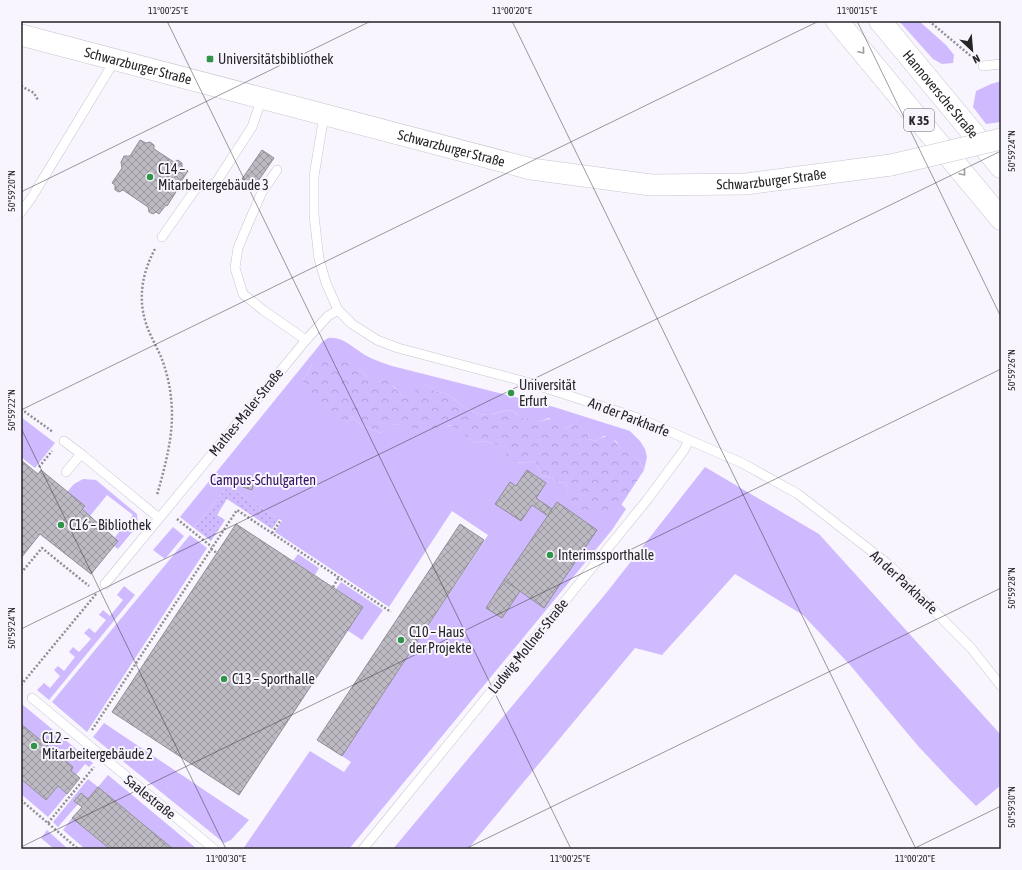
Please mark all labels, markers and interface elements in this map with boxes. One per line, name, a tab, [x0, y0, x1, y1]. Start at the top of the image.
text: 11°00'25"E	[148, 5, 189, 16]
text: 11°00'20"E	[492, 5, 533, 16]
text: 11°00'15"E	[837, 5, 878, 16]
north arrow	[952, 30, 992, 70]
street label: Schwarzburger Straße	[83, 44, 193, 88]
one-way arrow	[858, 46, 865, 54]
street label: Hannoversche Straße	[900, 47, 982, 141]
place label: Universitätsbibliothek	[218, 51, 333, 67]
text: N	[971, 52, 982, 66]
marker: Universitätsbibliothek	[205, 54, 215, 64]
road number: K 35	[904, 109, 934, 131]
street label: Schwarzburger Straße	[396, 126, 507, 170]
text: 50°59'24"N	[1006, 130, 1017, 172]
place label: C14 – Mitarbeitergebäude 3	[158, 161, 269, 193]
street label: Schwarzburger Straße	[716, 166, 827, 192]
one-way arrow	[958, 168, 965, 175]
text: 50°59'20"N	[6, 170, 17, 212]
marker: C14 – Mitarbeitergebäude 3	[145, 172, 155, 182]
text: 50°59'26"N	[1006, 349, 1017, 391]
street label: Mathes-Maler-Straße	[206, 365, 286, 459]
place label: Universität Erfurt	[519, 377, 576, 409]
marker: Universität Erfurt	[506, 388, 516, 398]
text: 50°59'22"N	[6, 389, 17, 431]
street label: An der Parkharfe	[586, 394, 672, 440]
park label: Campus-Schulgarten	[210, 472, 316, 488]
place label: C16 – Bibliothek	[69, 517, 151, 533]
marker: C16 – Bibliothek	[56, 520, 66, 530]
place label: Interimssporthalle	[558, 547, 654, 563]
street label: An der Parkharfe	[867, 547, 941, 617]
marker: Interimssporthalle	[545, 550, 555, 560]
text: 50°59'28"N	[1006, 567, 1017, 609]
street label: Ludwig-Mollner-Straße	[485, 595, 571, 697]
text: 50°59'24"N	[6, 607, 17, 649]
place label: C10 – Haus der Projekte	[409, 624, 472, 656]
marker: C10 – Haus der Projekte	[396, 635, 406, 645]
place label: C13 – Sporthalle	[232, 671, 315, 687]
marker: C13 – Sporthalle	[219, 674, 229, 684]
place label: C12 – Mitarbeitergebäude 2	[42, 730, 153, 762]
marker: C12 – Mitarbeitergebäude 2	[29, 741, 39, 751]
street label: Saalestraße	[121, 772, 179, 822]
text: 50°59'30"N	[1006, 786, 1017, 828]
text: 11°00'30"E	[206, 853, 247, 864]
text: 11°00'25"E	[550, 853, 591, 864]
text: 11°00'20"E	[895, 853, 936, 864]

